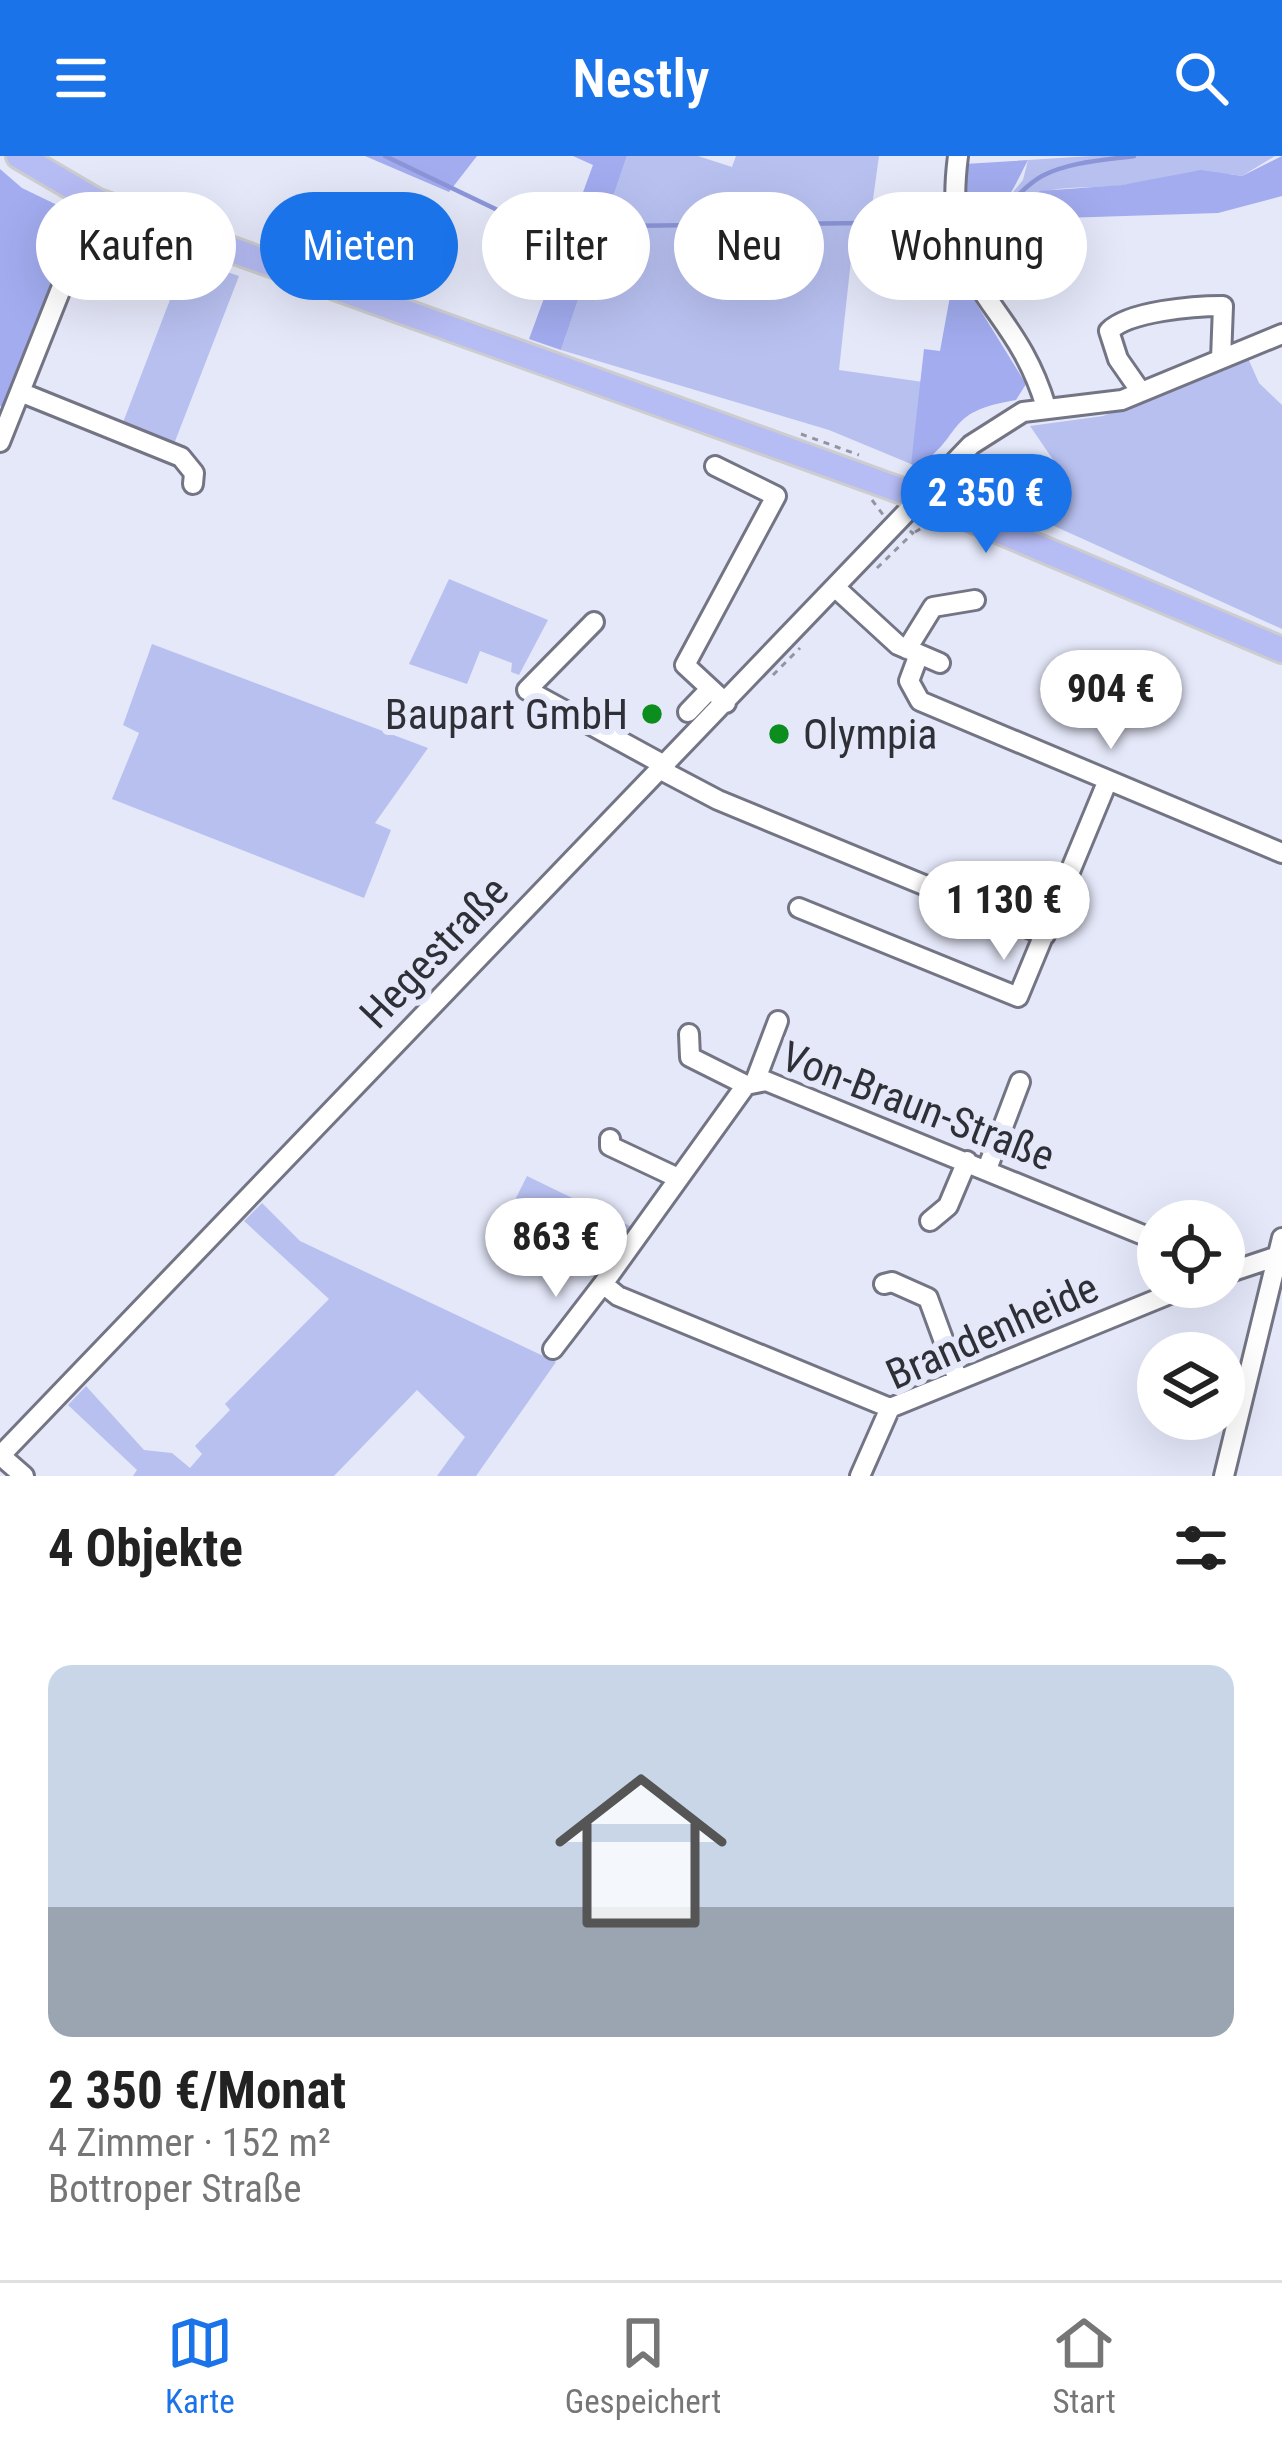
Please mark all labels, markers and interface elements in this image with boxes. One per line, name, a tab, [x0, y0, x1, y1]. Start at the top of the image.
icon: menu	[48, 45, 114, 111]
icon: search	[1168, 45, 1234, 111]
text: Nestly	[573, 47, 709, 110]
chip: Kaufen	[36, 192, 236, 300]
chip: Mieten	[260, 192, 458, 300]
chip: Filter	[482, 192, 650, 300]
chip: Neu	[674, 192, 824, 300]
chip: Wohnung	[848, 192, 1087, 300]
pin: 2 350 €	[875, 454, 1097, 556]
text: 2 350 €	[928, 470, 1044, 516]
pin: 904 €	[1027, 650, 1195, 752]
text: 904 €	[1067, 666, 1155, 712]
place label: Baupart GmbH	[385, 690, 628, 739]
marker: Baupart GmbH	[639, 701, 665, 727]
place label: Olympia	[803, 710, 937, 759]
marker: Olympia	[766, 721, 792, 747]
pin: 1 130 €	[893, 861, 1115, 963]
street label: Hegestraße	[350, 866, 518, 1038]
text: 1 130 €	[946, 877, 1062, 923]
street label: Von-Braun-Straße	[775, 1031, 1061, 1181]
pin: 863 €	[472, 1198, 640, 1300]
map controls	[1137, 1200, 1245, 1440]
button: locate	[1137, 1200, 1245, 1308]
text: 863 €	[512, 1214, 600, 1260]
street label: Brandenheide	[879, 1263, 1105, 1399]
button: layers	[1137, 1332, 1245, 1440]
icon: filters	[1168, 1515, 1234, 1581]
text: 4 Objekte	[48, 1519, 243, 1578]
icon: home	[533, 1743, 749, 1959]
text: 2 350 €/Monat	[48, 2061, 346, 2120]
text: 4 Zimmer · 152 m²	[48, 2120, 331, 2166]
text: Bottroper Straße	[48, 2166, 302, 2212]
tab: Karte	[165, 2310, 235, 2421]
tab: Gespeichert	[565, 2310, 721, 2421]
tab: Start	[1051, 2310, 1117, 2421]

